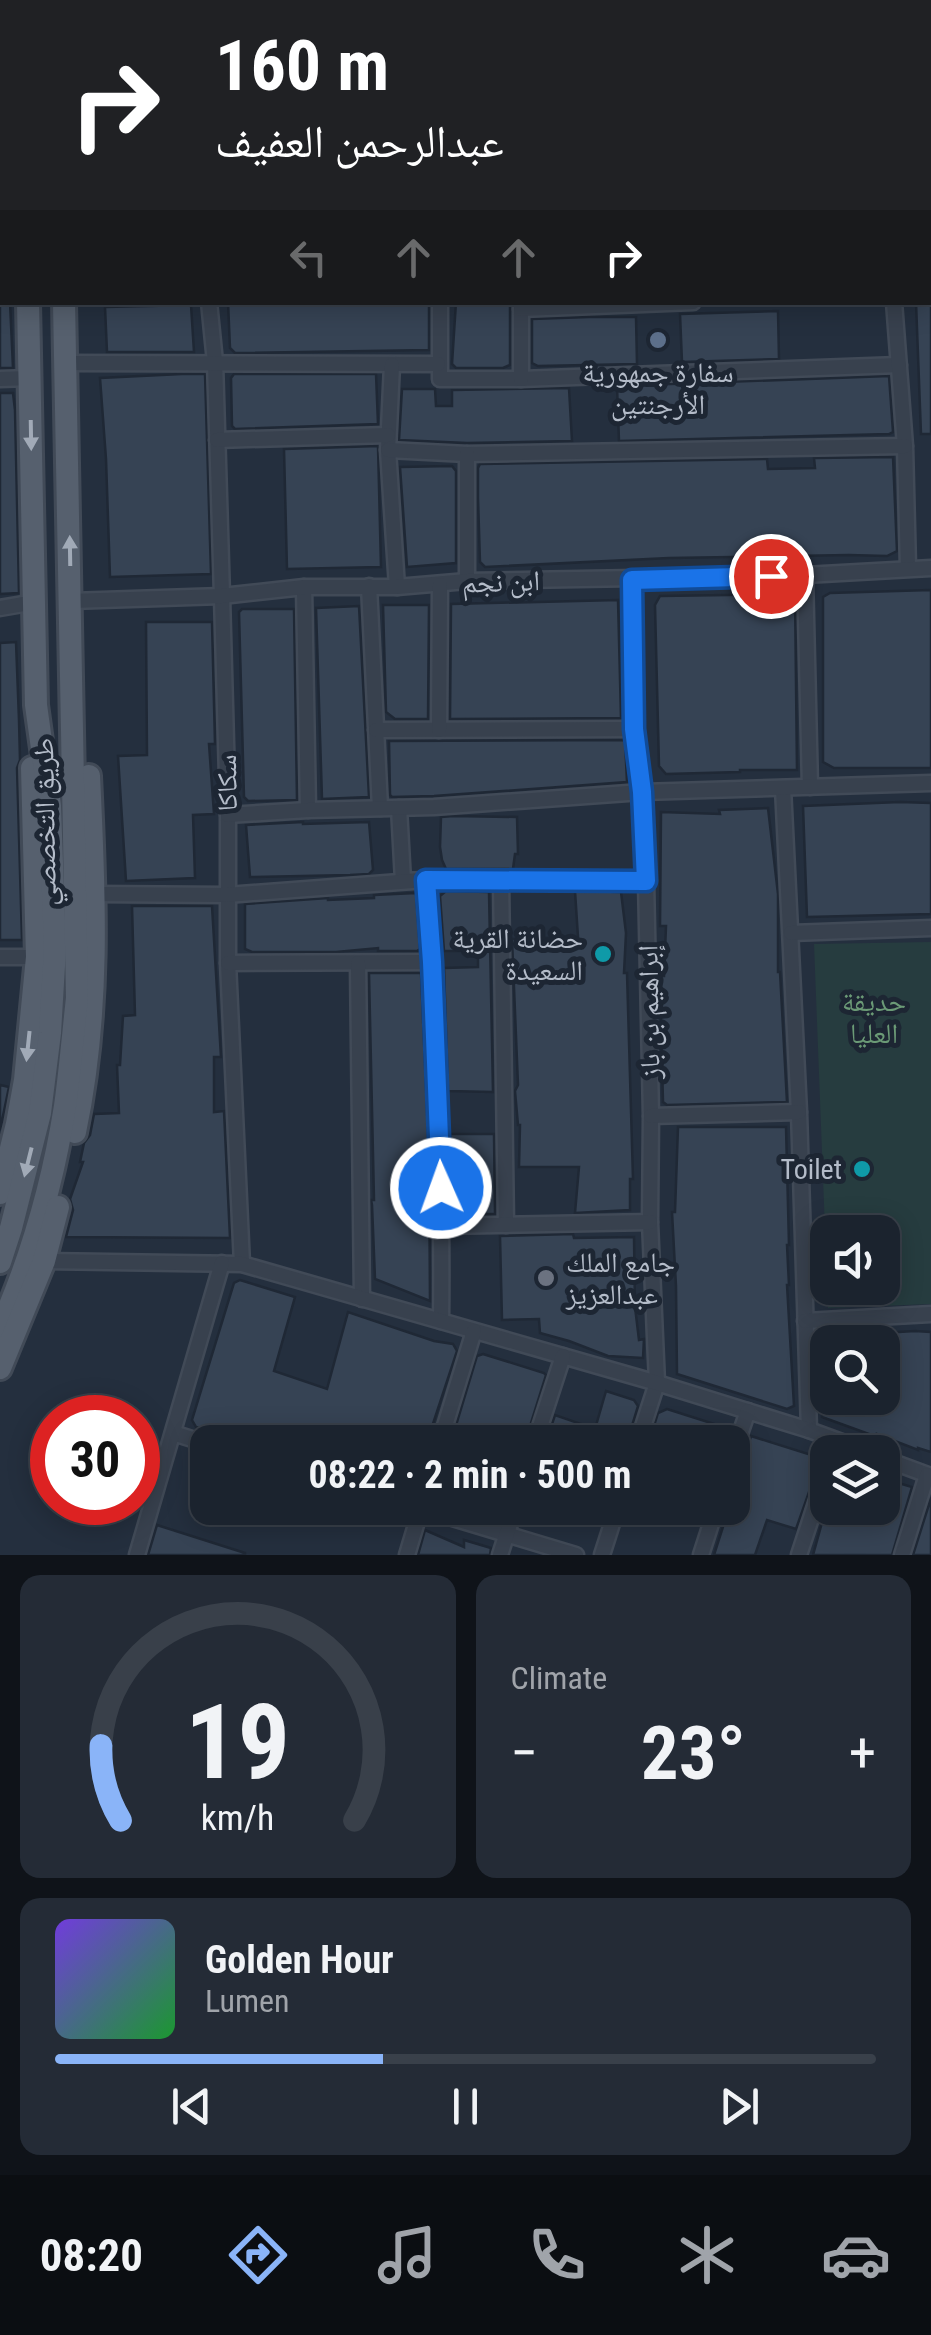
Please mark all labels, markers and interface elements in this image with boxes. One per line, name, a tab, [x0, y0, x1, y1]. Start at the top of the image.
text: 160 m	[215, 25, 389, 107]
icon: right	[50, 40, 180, 170]
text: عبدالرحمن العفيف	[215, 115, 504, 168]
icon: left	[281, 230, 336, 285]
icon: ahead	[386, 230, 441, 285]
icon: ahead	[491, 230, 546, 285]
icon: right	[596, 230, 651, 285]
marker: سفارة جمهورية الأرجنتين	[647, 329, 669, 351]
place label: سفارة جمهورية الأرجنتين	[582, 356, 734, 422]
one-way arrow	[24, 419, 40, 451]
one-way arrow	[62, 534, 78, 566]
pin	[729, 534, 814, 619]
icon: arrive	[744, 549, 799, 604]
street label: ابن نجم	[461, 564, 541, 602]
street label: طريق التخصصي	[27, 738, 69, 906]
street label: سكاكا	[210, 754, 244, 812]
place label: حضانة القرية السعيدة	[453, 922, 583, 987]
marker: حضانة القرية السعيدة	[592, 943, 614, 965]
street label: إبراهيم بن باز	[631, 945, 669, 1080]
park label: حديقة العليا	[842, 985, 906, 1050]
one-way arrow	[20, 1031, 36, 1063]
position arrow	[389, 1136, 493, 1240]
one-way arrow	[20, 1147, 35, 1178]
place label: Toilet	[780, 1153, 842, 1186]
marker: Toilet	[851, 1158, 873, 1180]
map controls	[810, 1215, 900, 1525]
button: sound	[810, 1215, 900, 1305]
place label: جامع الملك عبدالعزيز	[565, 1246, 675, 1311]
marker: جامع الملك عبدالعزيز	[535, 1267, 557, 1289]
button: search	[810, 1325, 900, 1415]
speed limit sign: 30	[30, 1395, 160, 1525]
button: layers	[810, 1435, 900, 1525]
text: 08:22 · 2 min · 500 m	[309, 1453, 631, 1497]
text: Climate	[511, 1659, 607, 1697]
text: 19	[185, 1682, 290, 1803]
text: 23°	[641, 1709, 746, 1797]
text: −	[511, 1721, 538, 1785]
text: +	[849, 1721, 876, 1785]
text: km/h	[201, 1797, 275, 1839]
text: Golden Hour	[205, 1938, 394, 1982]
text: Lumen	[205, 1982, 290, 2020]
icon: previous	[164, 2079, 219, 2134]
icon: pause	[438, 2079, 493, 2134]
icon: next	[712, 2079, 767, 2134]
icon: directions	[223, 2220, 293, 2290]
icon: music	[372, 2220, 442, 2290]
icon: phone	[522, 2220, 592, 2290]
icon: climate	[672, 2220, 742, 2290]
icon: car	[821, 2220, 891, 2290]
text: 08:20	[40, 2229, 143, 2282]

